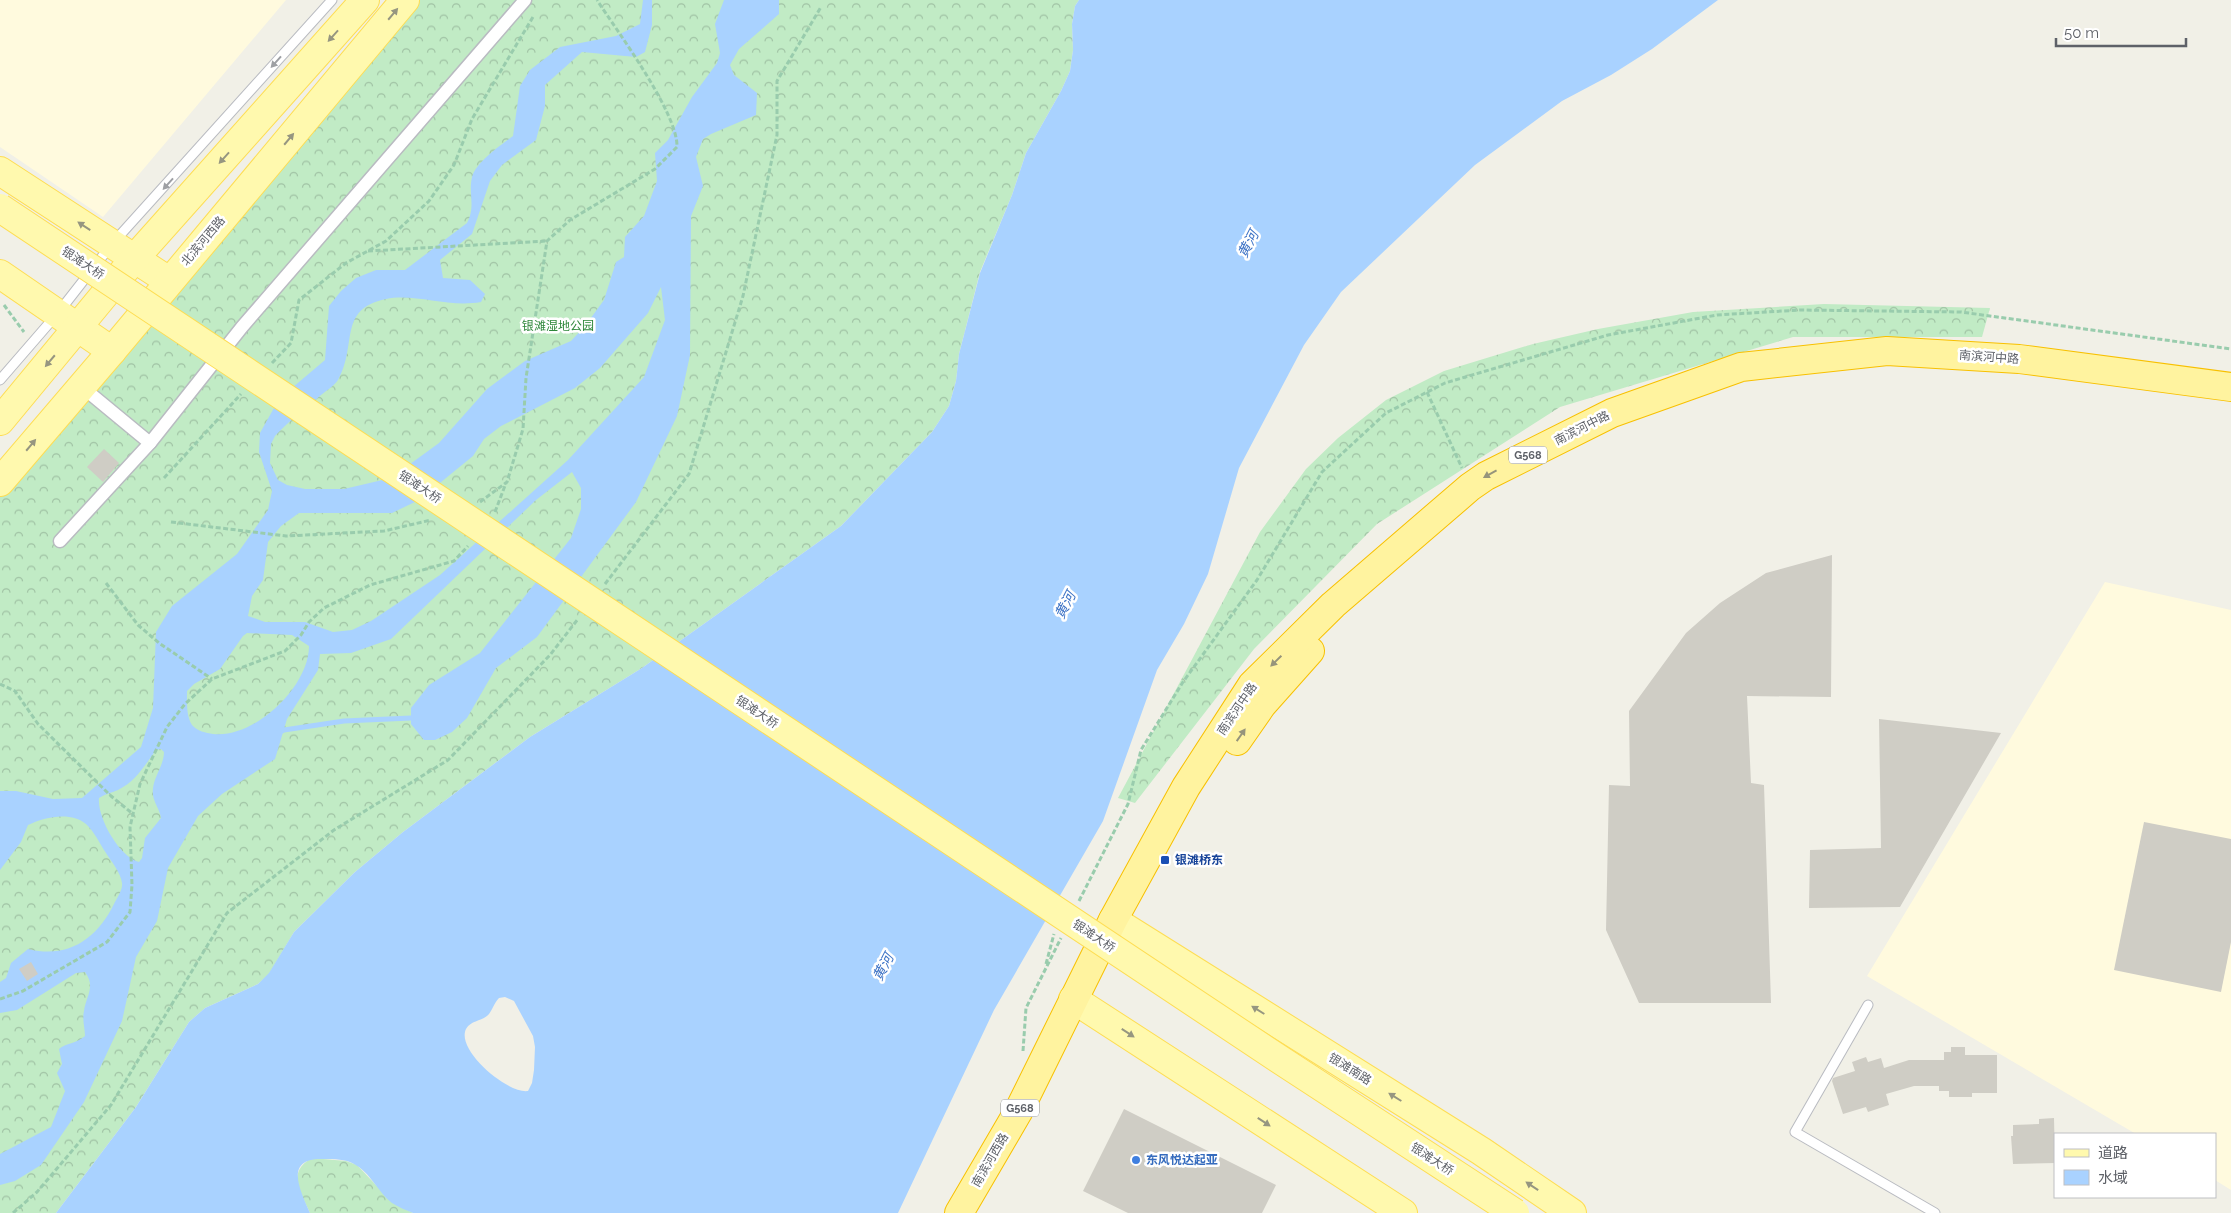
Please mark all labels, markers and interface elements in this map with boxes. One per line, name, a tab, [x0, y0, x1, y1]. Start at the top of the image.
one-way arrow	[388, 8, 399, 21]
scale bar	[2056, 15, 2186, 47]
text: 50 m	[2064, 24, 2099, 42]
one-way arrow	[327, 30, 338, 43]
one-way arrow	[270, 56, 282, 68]
one-way arrow	[283, 132, 294, 145]
one-way arrow	[218, 151, 230, 163]
one-way arrow	[162, 177, 173, 190]
street label: 北滨河西路	[178, 214, 228, 268]
one-way arrow	[77, 221, 91, 231]
water label: 黄河	[1235, 225, 1263, 260]
street label: 银滩大桥	[59, 244, 107, 282]
park label: 银滩湿地公园	[522, 319, 594, 333]
street label: 南滨河中路	[1959, 348, 2019, 366]
one-way arrow	[45, 354, 56, 367]
street label: 南滨河中路	[1552, 408, 1612, 448]
one-way arrow	[26, 438, 37, 451]
road number: G568	[1509, 446, 1547, 464]
street label: 银滩大桥	[396, 468, 444, 506]
one-way arrow	[1483, 470, 1498, 478]
water label: 黄河	[1052, 586, 1080, 621]
one-way arrow	[1270, 655, 1282, 667]
street label: 南滨河中路	[1214, 680, 1260, 738]
street label: 银滩大桥	[733, 693, 781, 731]
one-way arrow	[1236, 728, 1246, 742]
place label: 银滩桥东	[1175, 853, 1223, 867]
marker: 银滩桥东	[1159, 854, 1171, 866]
street label: 银滩大桥	[1070, 917, 1118, 955]
water label: 黄河	[870, 948, 898, 983]
one-way arrow	[1252, 1006, 1265, 1015]
one-way arrow	[1121, 1029, 1134, 1038]
street label: 银滩南路	[1326, 1050, 1374, 1088]
one-way arrow	[1389, 1093, 1402, 1102]
road number: G568	[1001, 1100, 1039, 1116]
one-way arrow	[1257, 1117, 1270, 1127]
street label: 南滨河西路	[969, 1131, 1011, 1189]
legend	[2054, 1133, 2216, 1198]
street label: 银滩大桥	[1408, 1140, 1456, 1178]
text: 道路	[2098, 1144, 2128, 1162]
place label: 东风悦达起亚	[1146, 1153, 1218, 1167]
marker: 东风悦达起亚	[1130, 1154, 1142, 1166]
text: 水域	[2098, 1169, 2128, 1187]
one-way arrow	[1525, 1181, 1538, 1191]

